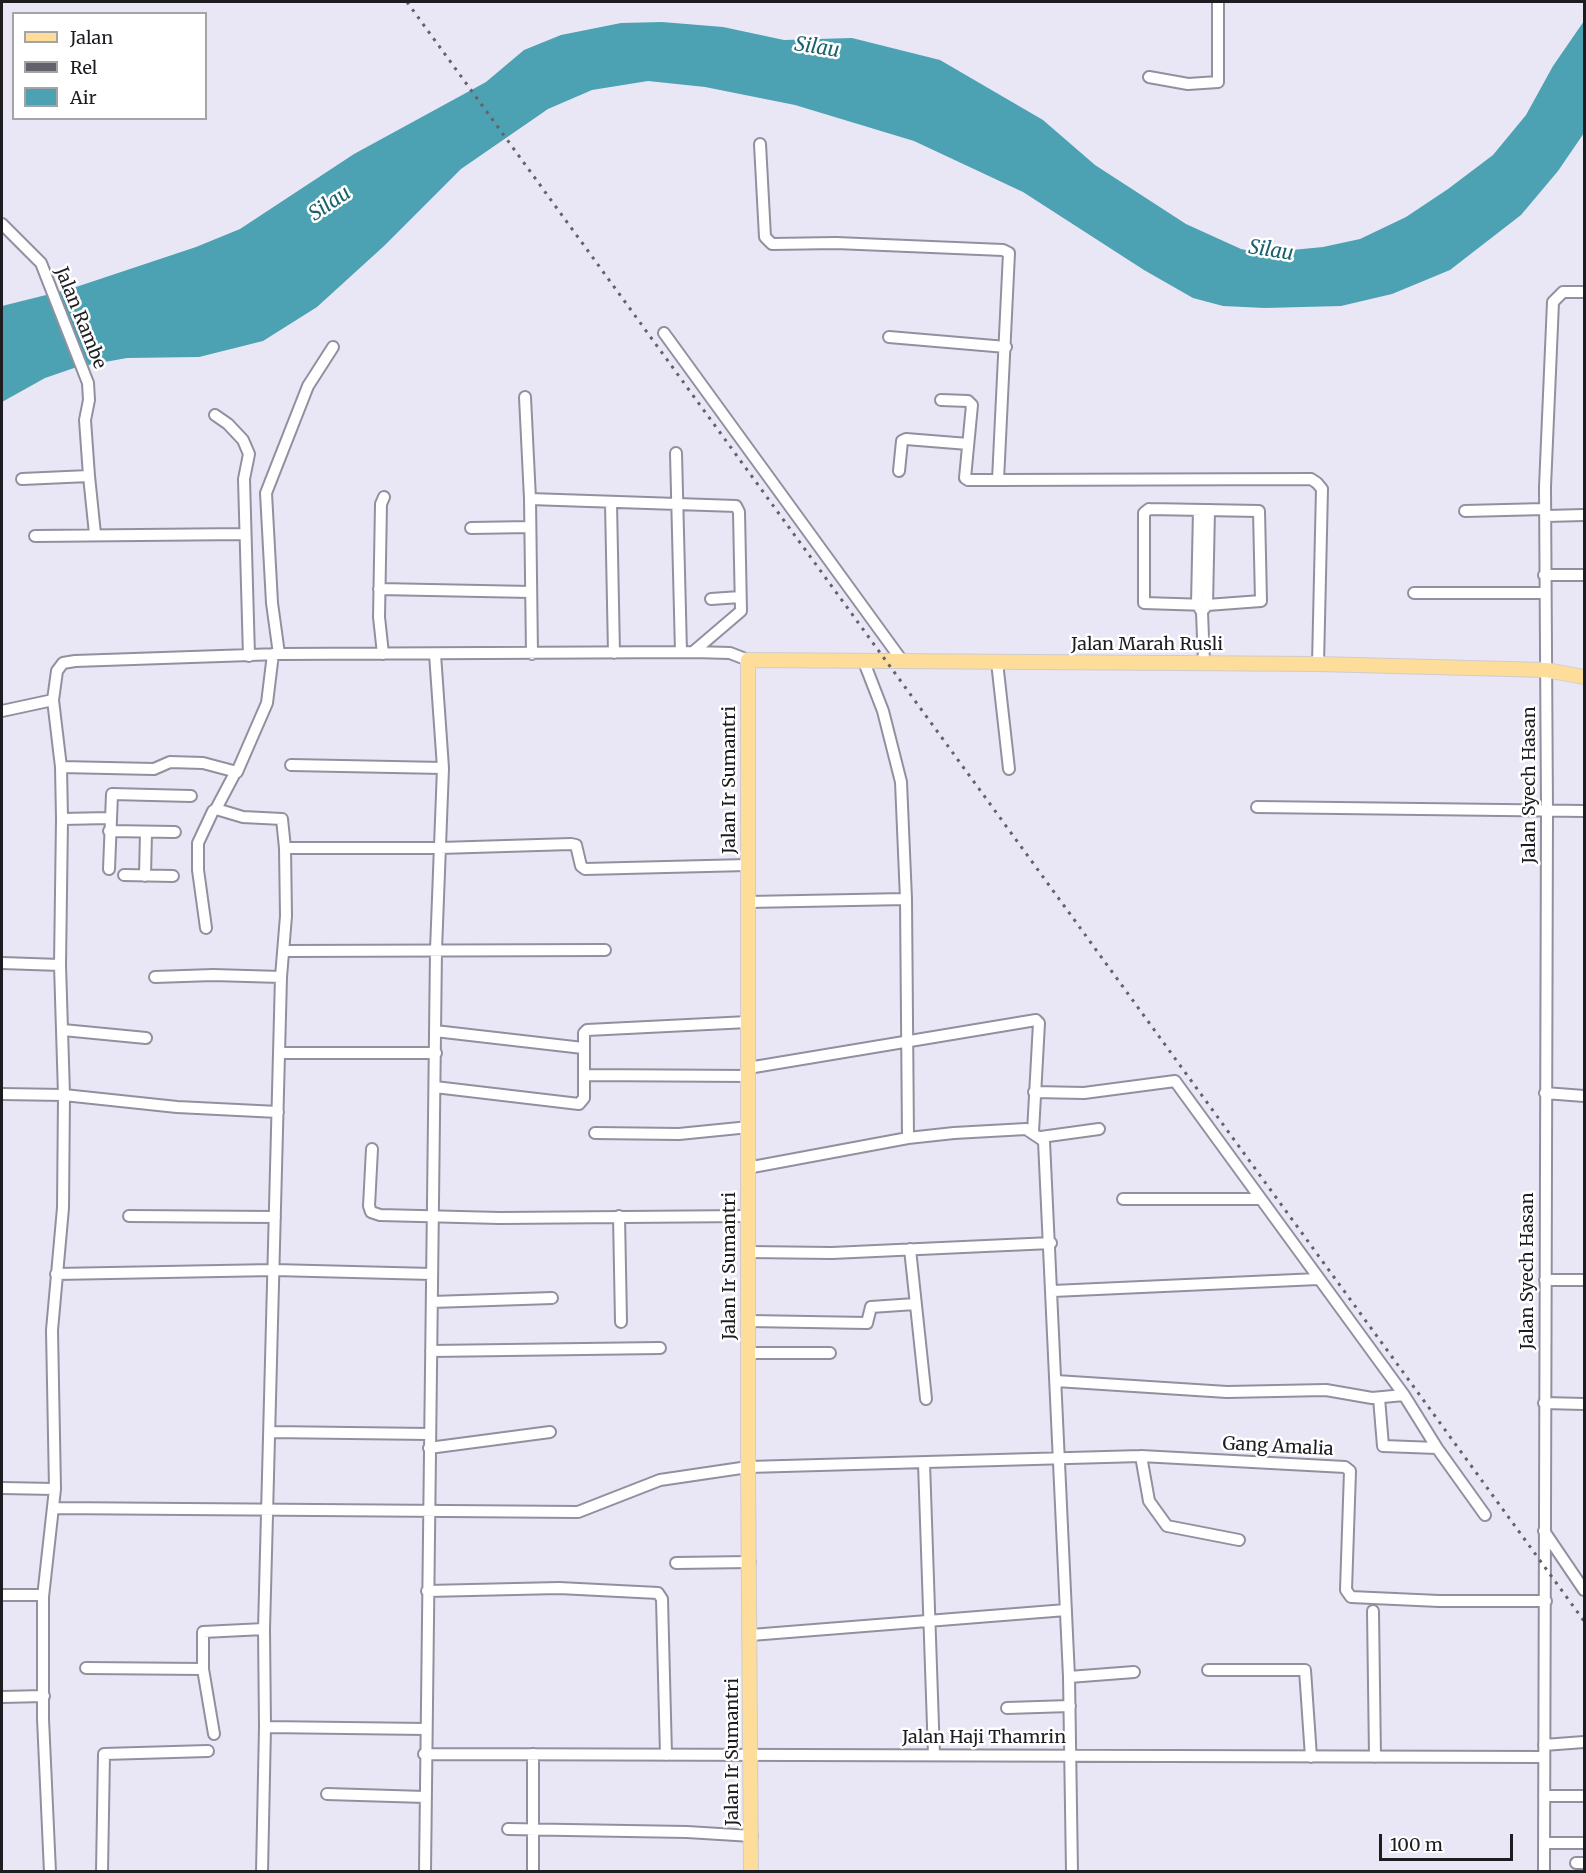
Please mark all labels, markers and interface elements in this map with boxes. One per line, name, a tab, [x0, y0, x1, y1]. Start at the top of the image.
legend	[12, 12, 207, 120]
text: Jalan	[70, 26, 113, 49]
water label: Silau	[793, 33, 841, 63]
text: Rel	[70, 56, 97, 79]
text: Air	[70, 86, 97, 109]
water label: Silau	[305, 181, 355, 227]
water label: Silau	[1247, 236, 1295, 266]
street label: Jalan Rambe	[50, 264, 110, 372]
street label: Jalan Marah Rusli	[1071, 634, 1223, 656]
street label: Jalan Ir Sumantri	[719, 706, 741, 854]
street label: Jalan Syech Hasan	[1519, 706, 1541, 864]
street label: Jalan Ir Sumantri	[719, 1192, 741, 1340]
street label: Jalan Syech Hasan	[1517, 1192, 1539, 1350]
street label: Gang Amalia	[1222, 1433, 1334, 1461]
street label: Jalan Ir Sumantri	[722, 1678, 744, 1826]
street label: Jalan Haji Thamrin	[902, 1727, 1066, 1749]
scale bar	[1382, 1822, 1516, 1860]
text: 100 m	[1390, 1833, 1443, 1856]

